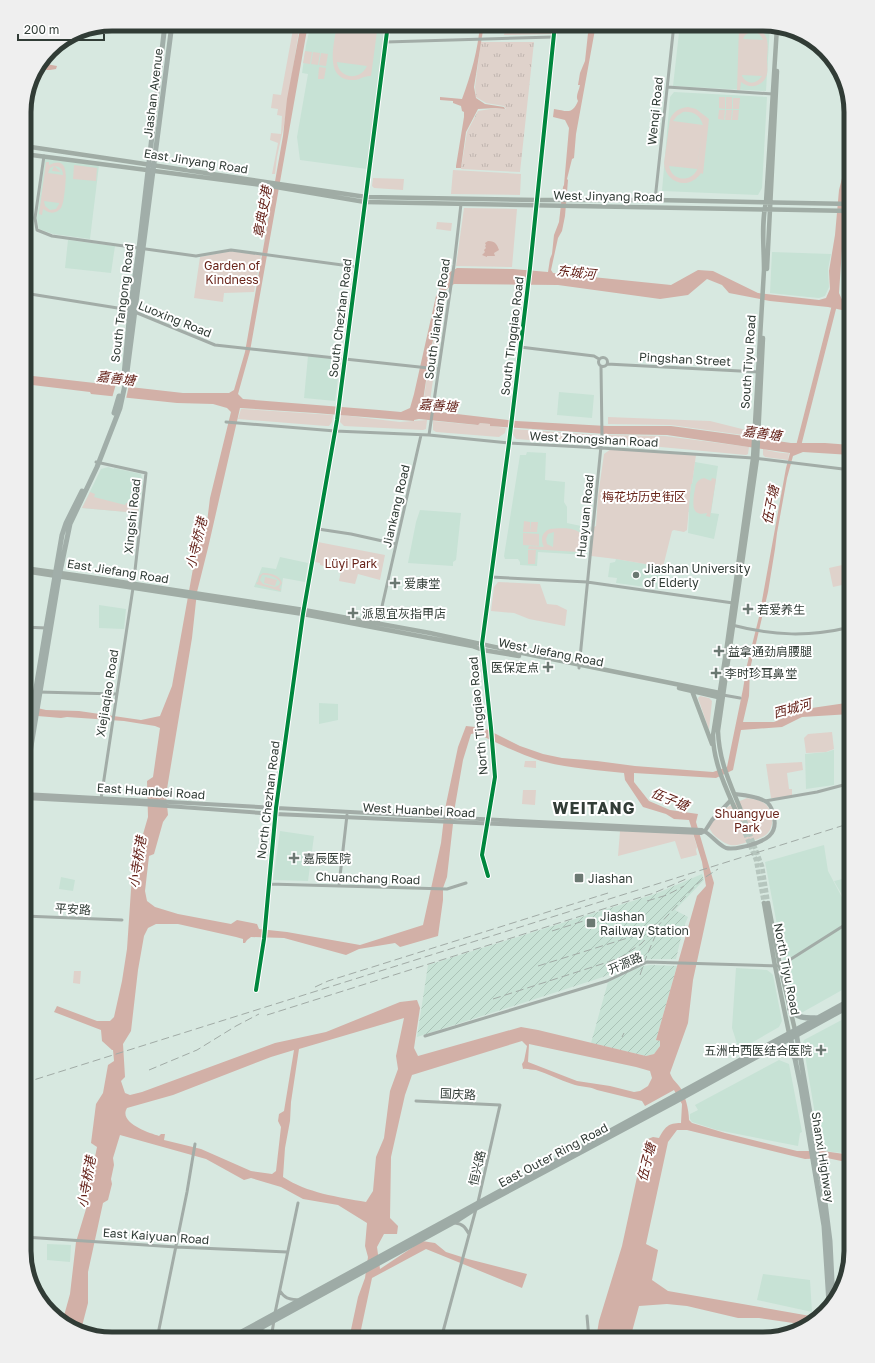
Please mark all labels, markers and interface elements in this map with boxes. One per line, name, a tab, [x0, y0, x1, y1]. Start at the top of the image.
scale bar	[18, 16, 104, 42]
text: 200 m	[24, 22, 59, 37]
street label: Jiashan Avenue	[140, 47, 166, 139]
street label: Wenqi Road	[644, 76, 666, 146]
street label: East Jinyang Road	[143, 145, 249, 177]
water label: 章典史港	[250, 183, 275, 239]
street label: West Jinyang Road	[553, 188, 663, 204]
street label: South Tangong Road	[107, 243, 137, 363]
park label: Garden of Kindness	[204, 258, 261, 287]
street label: South Chezhan Road	[325, 258, 355, 378]
street label: South Jiankang Road	[421, 258, 453, 380]
water label: 东城河	[556, 262, 599, 282]
street label: South Tingqiao Road	[497, 276, 527, 396]
street label: Luoxing Road	[136, 297, 214, 341]
street label: South Tiyu Road	[737, 314, 759, 410]
street label: Pingshan Street	[639, 349, 732, 369]
water label: 嘉善塘	[96, 368, 138, 389]
water label: 嘉善塘	[418, 396, 460, 414]
water label: 嘉善塘	[742, 422, 784, 444]
street label: West Zhongshan Road	[529, 428, 659, 450]
street label: Jiankang Road	[379, 463, 413, 549]
street label: Huayuan Road	[573, 474, 597, 558]
street label: Xingshi Road	[121, 478, 143, 554]
water label: 伍子塘	[758, 482, 782, 526]
park label: 梅花坊历史街区	[602, 489, 686, 504]
water label: 小寺桥港	[182, 514, 211, 570]
street label: East Jiefang Road	[66, 556, 170, 586]
park label: Lüyi Park	[325, 556, 378, 571]
place label: Jiashan University of Elderly	[644, 561, 751, 590]
marker: Jiashan University of Elderly	[631, 570, 641, 580]
place label: 爱康堂	[404, 576, 440, 591]
marker: 爱康堂	[389, 577, 401, 589]
place label: 若爱养生	[757, 602, 805, 617]
marker: 若爱养生	[742, 603, 754, 615]
place label: 派恩宜灰指甲店	[362, 606, 446, 621]
marker: 派恩宜灰指甲店	[347, 607, 359, 619]
street label: West Jiefang Road	[497, 634, 605, 670]
place label: 益拿通劲肩腰腿	[728, 644, 812, 659]
marker: 益拿通劲肩腰腿	[713, 645, 725, 657]
street label: Xiejiaqiao Road	[93, 648, 121, 738]
street label: North Tingqiao Road	[465, 656, 491, 776]
place label: 医保定点	[491, 660, 539, 675]
marker: 医保定点	[542, 661, 554, 673]
place label: 李时珍耳鼻堂	[725, 666, 797, 681]
marker: 李时珍耳鼻堂	[710, 667, 722, 679]
water label: 西城河	[771, 694, 816, 721]
street label: North Chezhan Road	[253, 740, 283, 860]
street label: East Huanbei Road	[96, 780, 206, 802]
water label: 伍子塘	[649, 784, 693, 814]
district label: WEITANG	[553, 798, 635, 818]
street label: West Huanbei Road	[362, 800, 476, 820]
park label: Shuangyue Park	[715, 806, 779, 835]
water label: 小寺桥港	[125, 833, 149, 889]
place label: 嘉辰医院	[303, 851, 351, 866]
marker: 嘉辰医院	[288, 852, 300, 864]
street label: Chuanchang Road	[315, 869, 421, 887]
place label: Jiashan	[588, 871, 633, 886]
marker: Jiashan	[573, 872, 585, 884]
street label: 平安路	[55, 901, 91, 917]
place label: Jiashan Railway Station	[600, 909, 689, 938]
marker: Jiashan Railway Station	[585, 917, 597, 929]
street label: North Tiyu Road	[771, 922, 803, 1016]
street label: 开源路	[605, 949, 645, 977]
place label: 五洲中西医结合医院	[704, 1043, 812, 1058]
marker: 五洲中西医结合医院	[815, 1044, 827, 1056]
street label: 国庆路	[440, 1086, 476, 1102]
street label: Shanxi Highway	[808, 1111, 838, 1204]
street label: East Outer Ring Road	[496, 1120, 610, 1190]
water label: 伍子塘	[634, 1139, 659, 1183]
street label: 恒兴路	[466, 1149, 488, 1187]
water label: 小寺桥港	[74, 1153, 99, 1209]
street label: East Kaiyuan Road	[102, 1225, 210, 1247]

